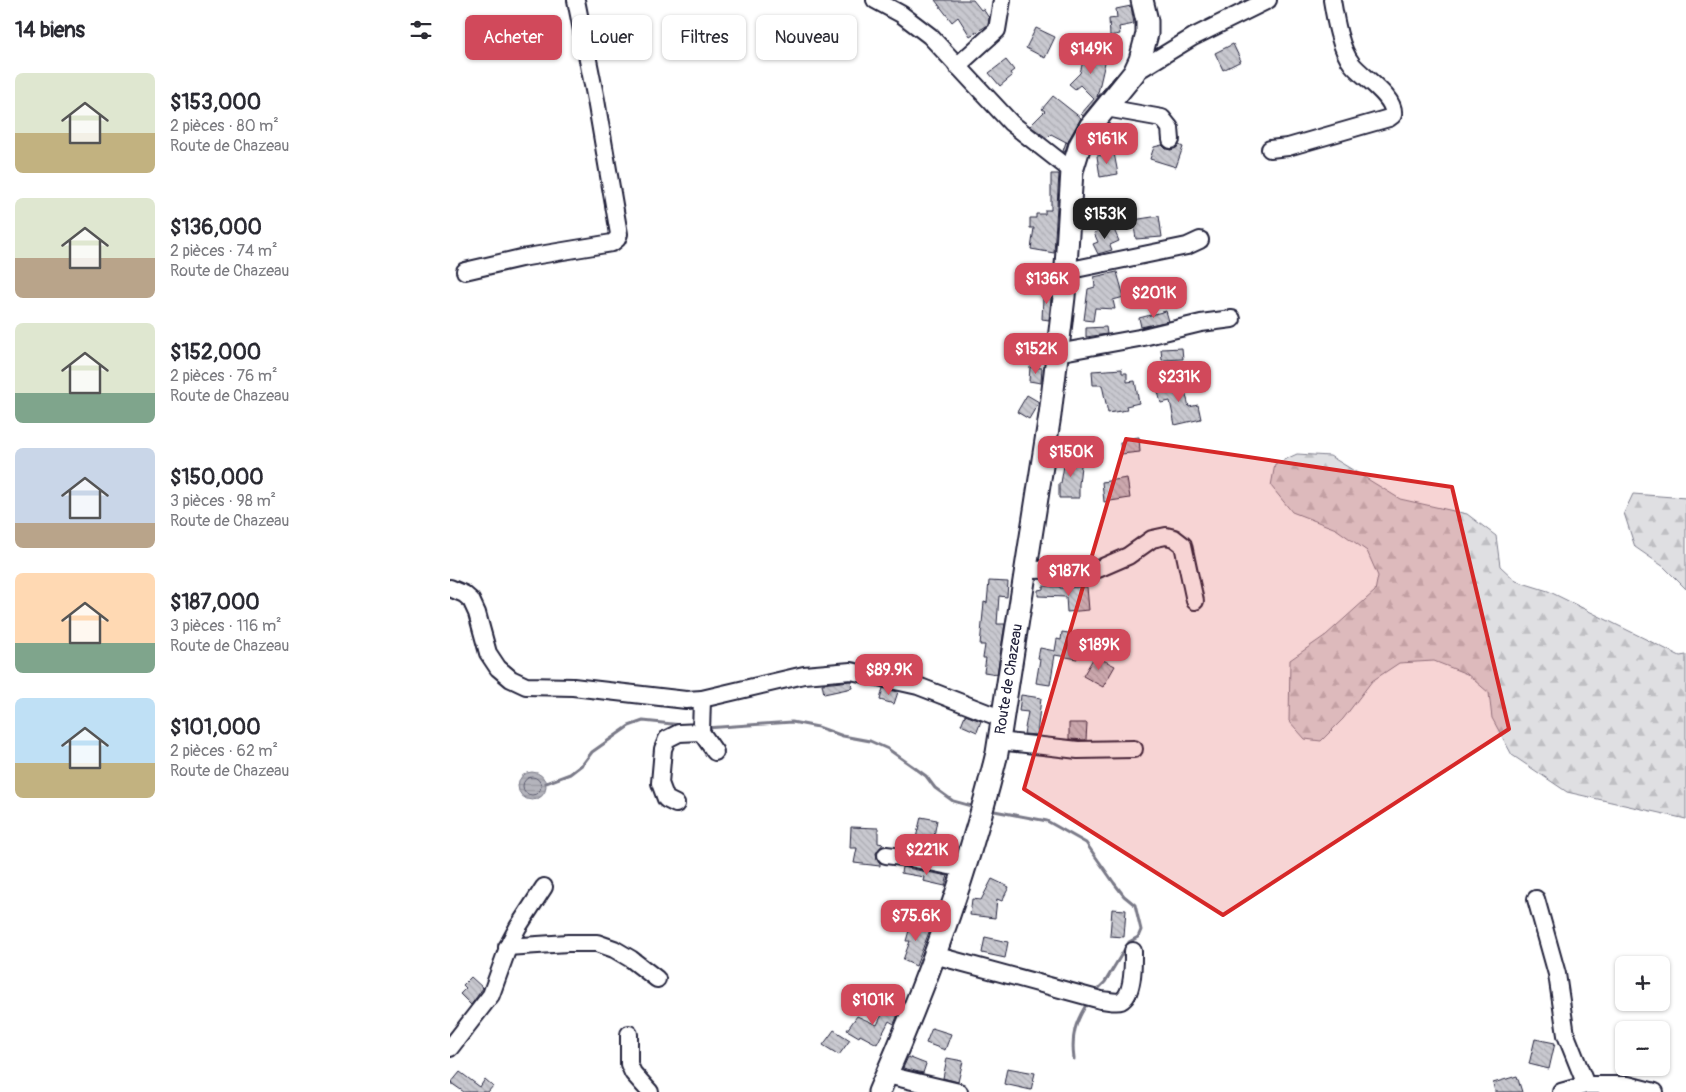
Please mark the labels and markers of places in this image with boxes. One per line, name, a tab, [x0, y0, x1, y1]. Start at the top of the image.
pin: $149K	[1056, 32, 1126, 75]
pin: $161K	[1072, 122, 1142, 165]
pin: $153K	[1070, 198, 1140, 240]
pin: $136K	[1012, 262, 1082, 305]
pin: $201K	[1119, 276, 1189, 319]
pin: $152K	[1001, 332, 1071, 375]
pin: $231K	[1144, 360, 1214, 403]
pin: $150K	[1036, 436, 1106, 478]
pin: $187K	[1034, 554, 1104, 597]
pin: $189K	[1064, 628, 1134, 671]
pin: $89.9K	[848, 654, 930, 696]
pin: $221K	[892, 834, 962, 876]
pin: $75.6K	[875, 900, 957, 942]
pin: $101K	[838, 984, 908, 1026]

